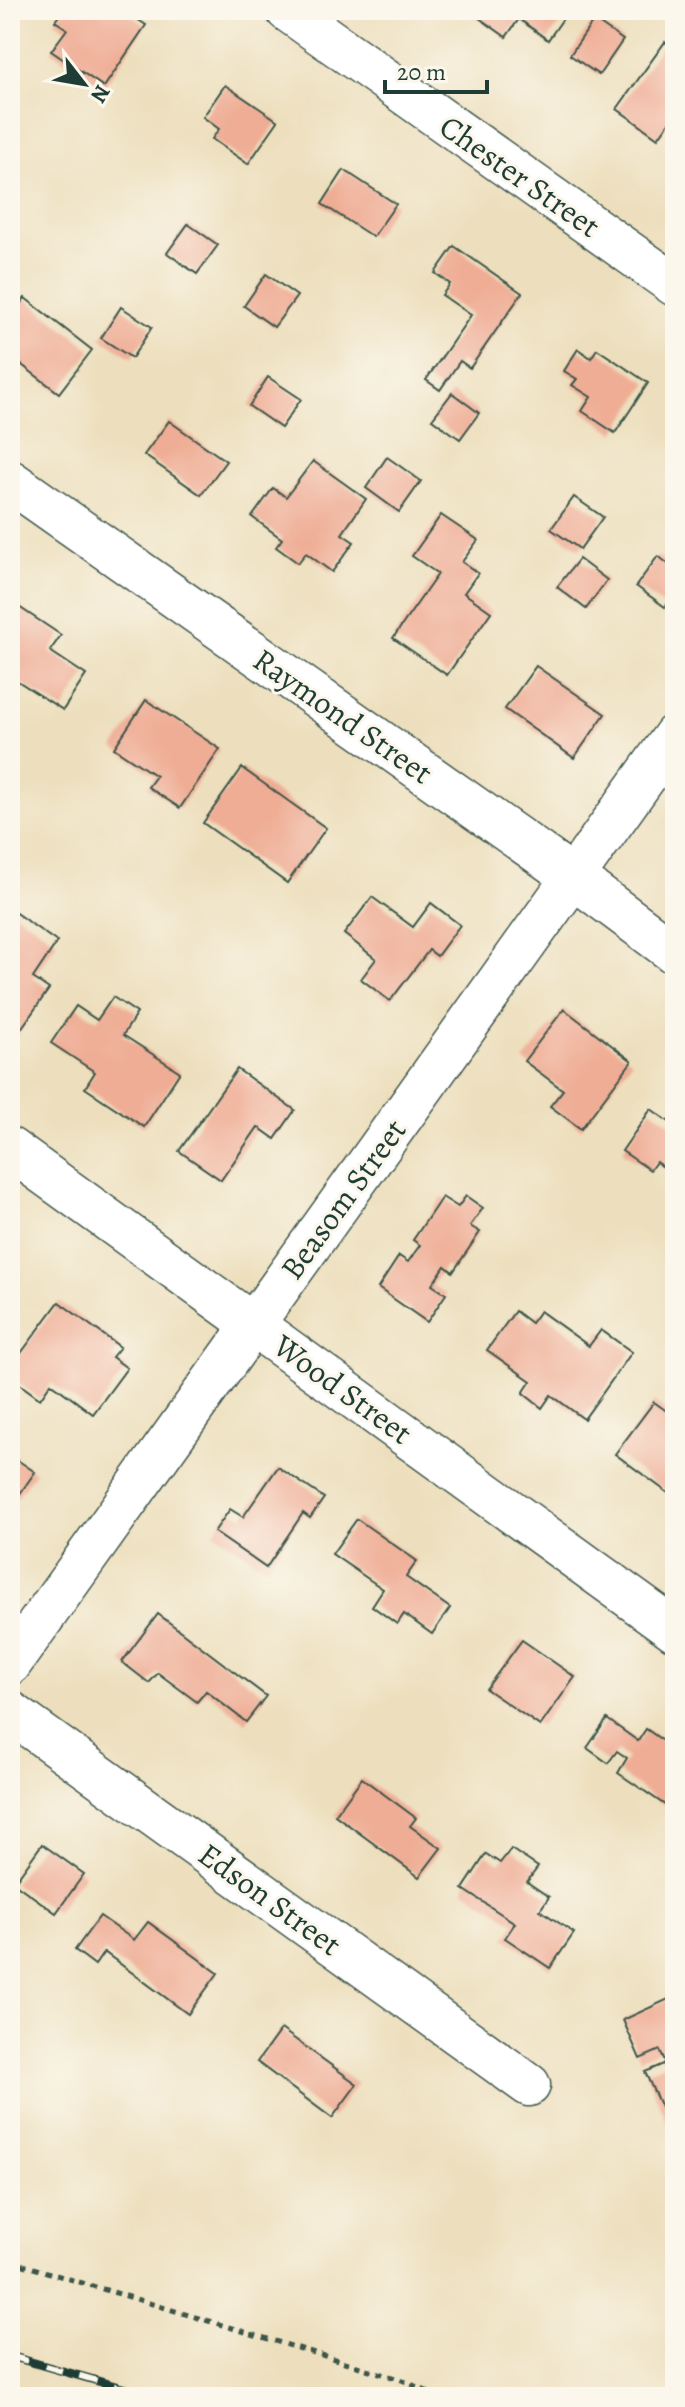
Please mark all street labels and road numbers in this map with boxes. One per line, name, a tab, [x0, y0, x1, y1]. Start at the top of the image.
street label: Chester Street	[431, 104, 609, 248]
street label: Raymond Street	[244, 638, 442, 794]
street label: Beasom Street	[270, 1110, 416, 1288]
street label: Wood Street	[264, 1323, 421, 1454]
street label: Edson Street	[190, 1832, 350, 1966]

